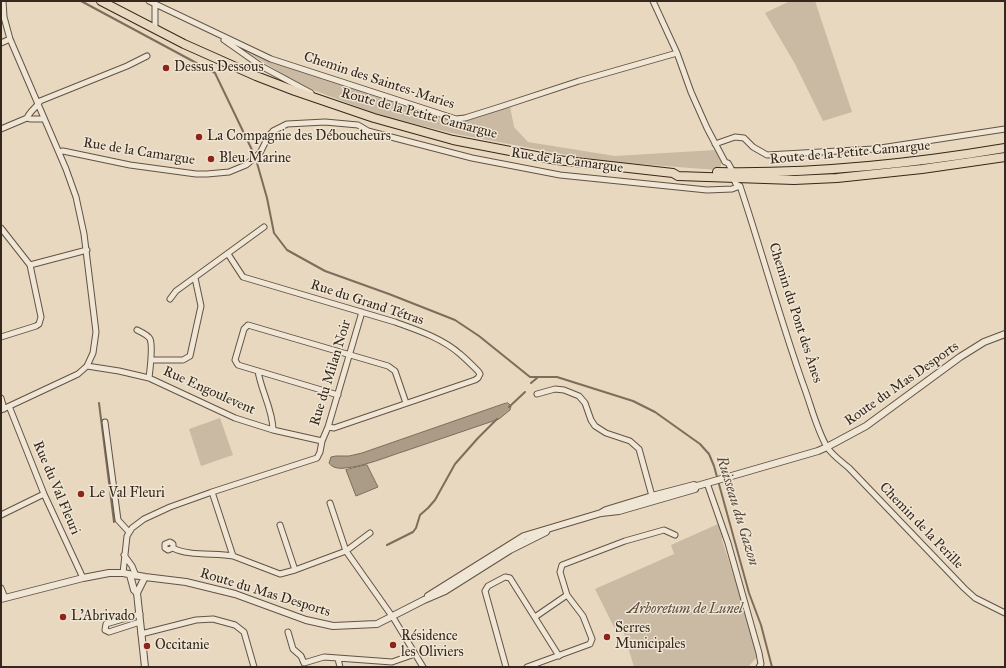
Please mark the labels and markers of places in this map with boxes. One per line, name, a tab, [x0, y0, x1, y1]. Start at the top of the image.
place label: Dessus Dessous	[174, 60, 263, 76]
marker: Dessus Dessous	[161, 63, 171, 73]
place label: La Compagnie des Déboucheurs	[207, 129, 391, 145]
marker: La Compagnie des Déboucheurs	[194, 132, 204, 142]
place label: Bleu Marine	[219, 151, 291, 167]
marker: Bleu Marine	[206, 154, 216, 164]
place label: Le Val Fleuri	[89, 486, 165, 502]
marker: Le Val Fleuri	[76, 489, 86, 499]
place label: L'Abrivado	[71, 609, 135, 625]
marker: L'Abrivado	[58, 612, 68, 622]
place label: Serres Municipales	[615, 621, 685, 654]
place label: Résidence les Oliviers	[401, 629, 464, 662]
marker: Serres Municipales	[602, 632, 612, 642]
place label: Occitanie	[155, 638, 209, 654]
marker: Résidence les Oliviers	[388, 640, 398, 650]
marker: Occitanie	[142, 641, 152, 651]

